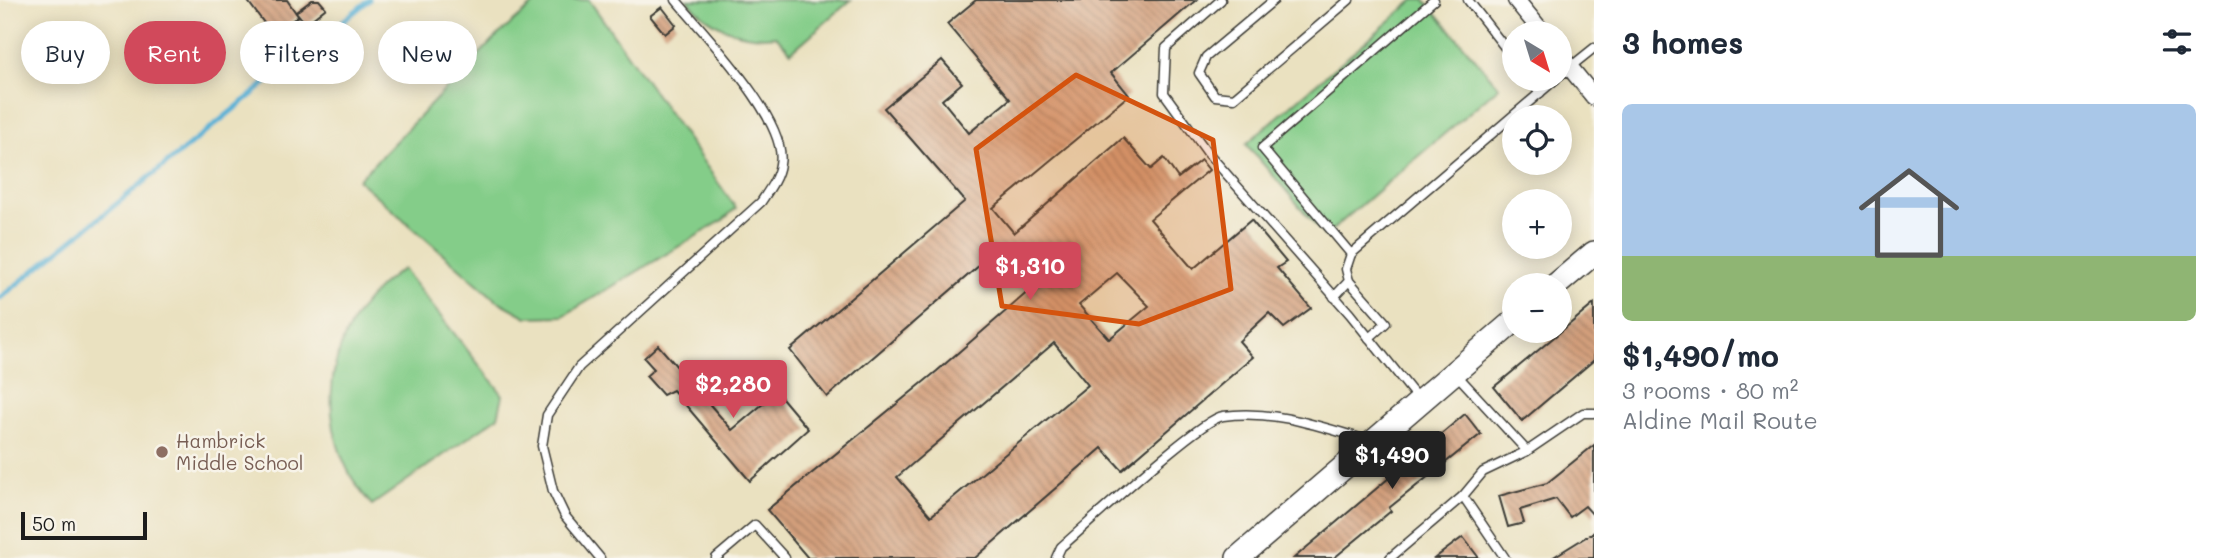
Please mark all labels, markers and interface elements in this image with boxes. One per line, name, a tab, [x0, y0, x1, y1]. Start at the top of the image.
chip: Buy	[21, 21, 110, 84]
chip: Rent	[124, 21, 226, 84]
chip: Filters	[240, 21, 364, 84]
chip: New	[378, 21, 477, 84]
north arrow	[1502, 21, 1572, 91]
map controls	[1502, 21, 1572, 343]
text: 3 homes	[1622, 22, 1743, 62]
icon: filters	[2158, 23, 2196, 61]
button: locate	[1502, 105, 1572, 175]
icon: home	[1846, 150, 1972, 276]
button: +	[1502, 189, 1572, 259]
pin: $1,310	[973, 243, 1087, 302]
text: $1,310	[995, 250, 1065, 280]
button: −	[1502, 273, 1572, 343]
text: $1,490/mo	[1622, 335, 1779, 375]
pin: $2,280	[676, 360, 790, 420]
text: $2,280	[695, 368, 771, 398]
text: 3 rooms · 80 m²	[1622, 375, 1798, 405]
text: Aldine Mail Route	[1622, 405, 1818, 435]
place label: Hambrick Middle School	[176, 428, 304, 475]
pin: $1,490	[1335, 432, 1449, 491]
text: $1,490	[1355, 439, 1429, 469]
marker: Hambrick Middle School	[154, 444, 170, 460]
scale bar	[21, 509, 147, 541]
text: 50 m	[32, 511, 76, 536]

